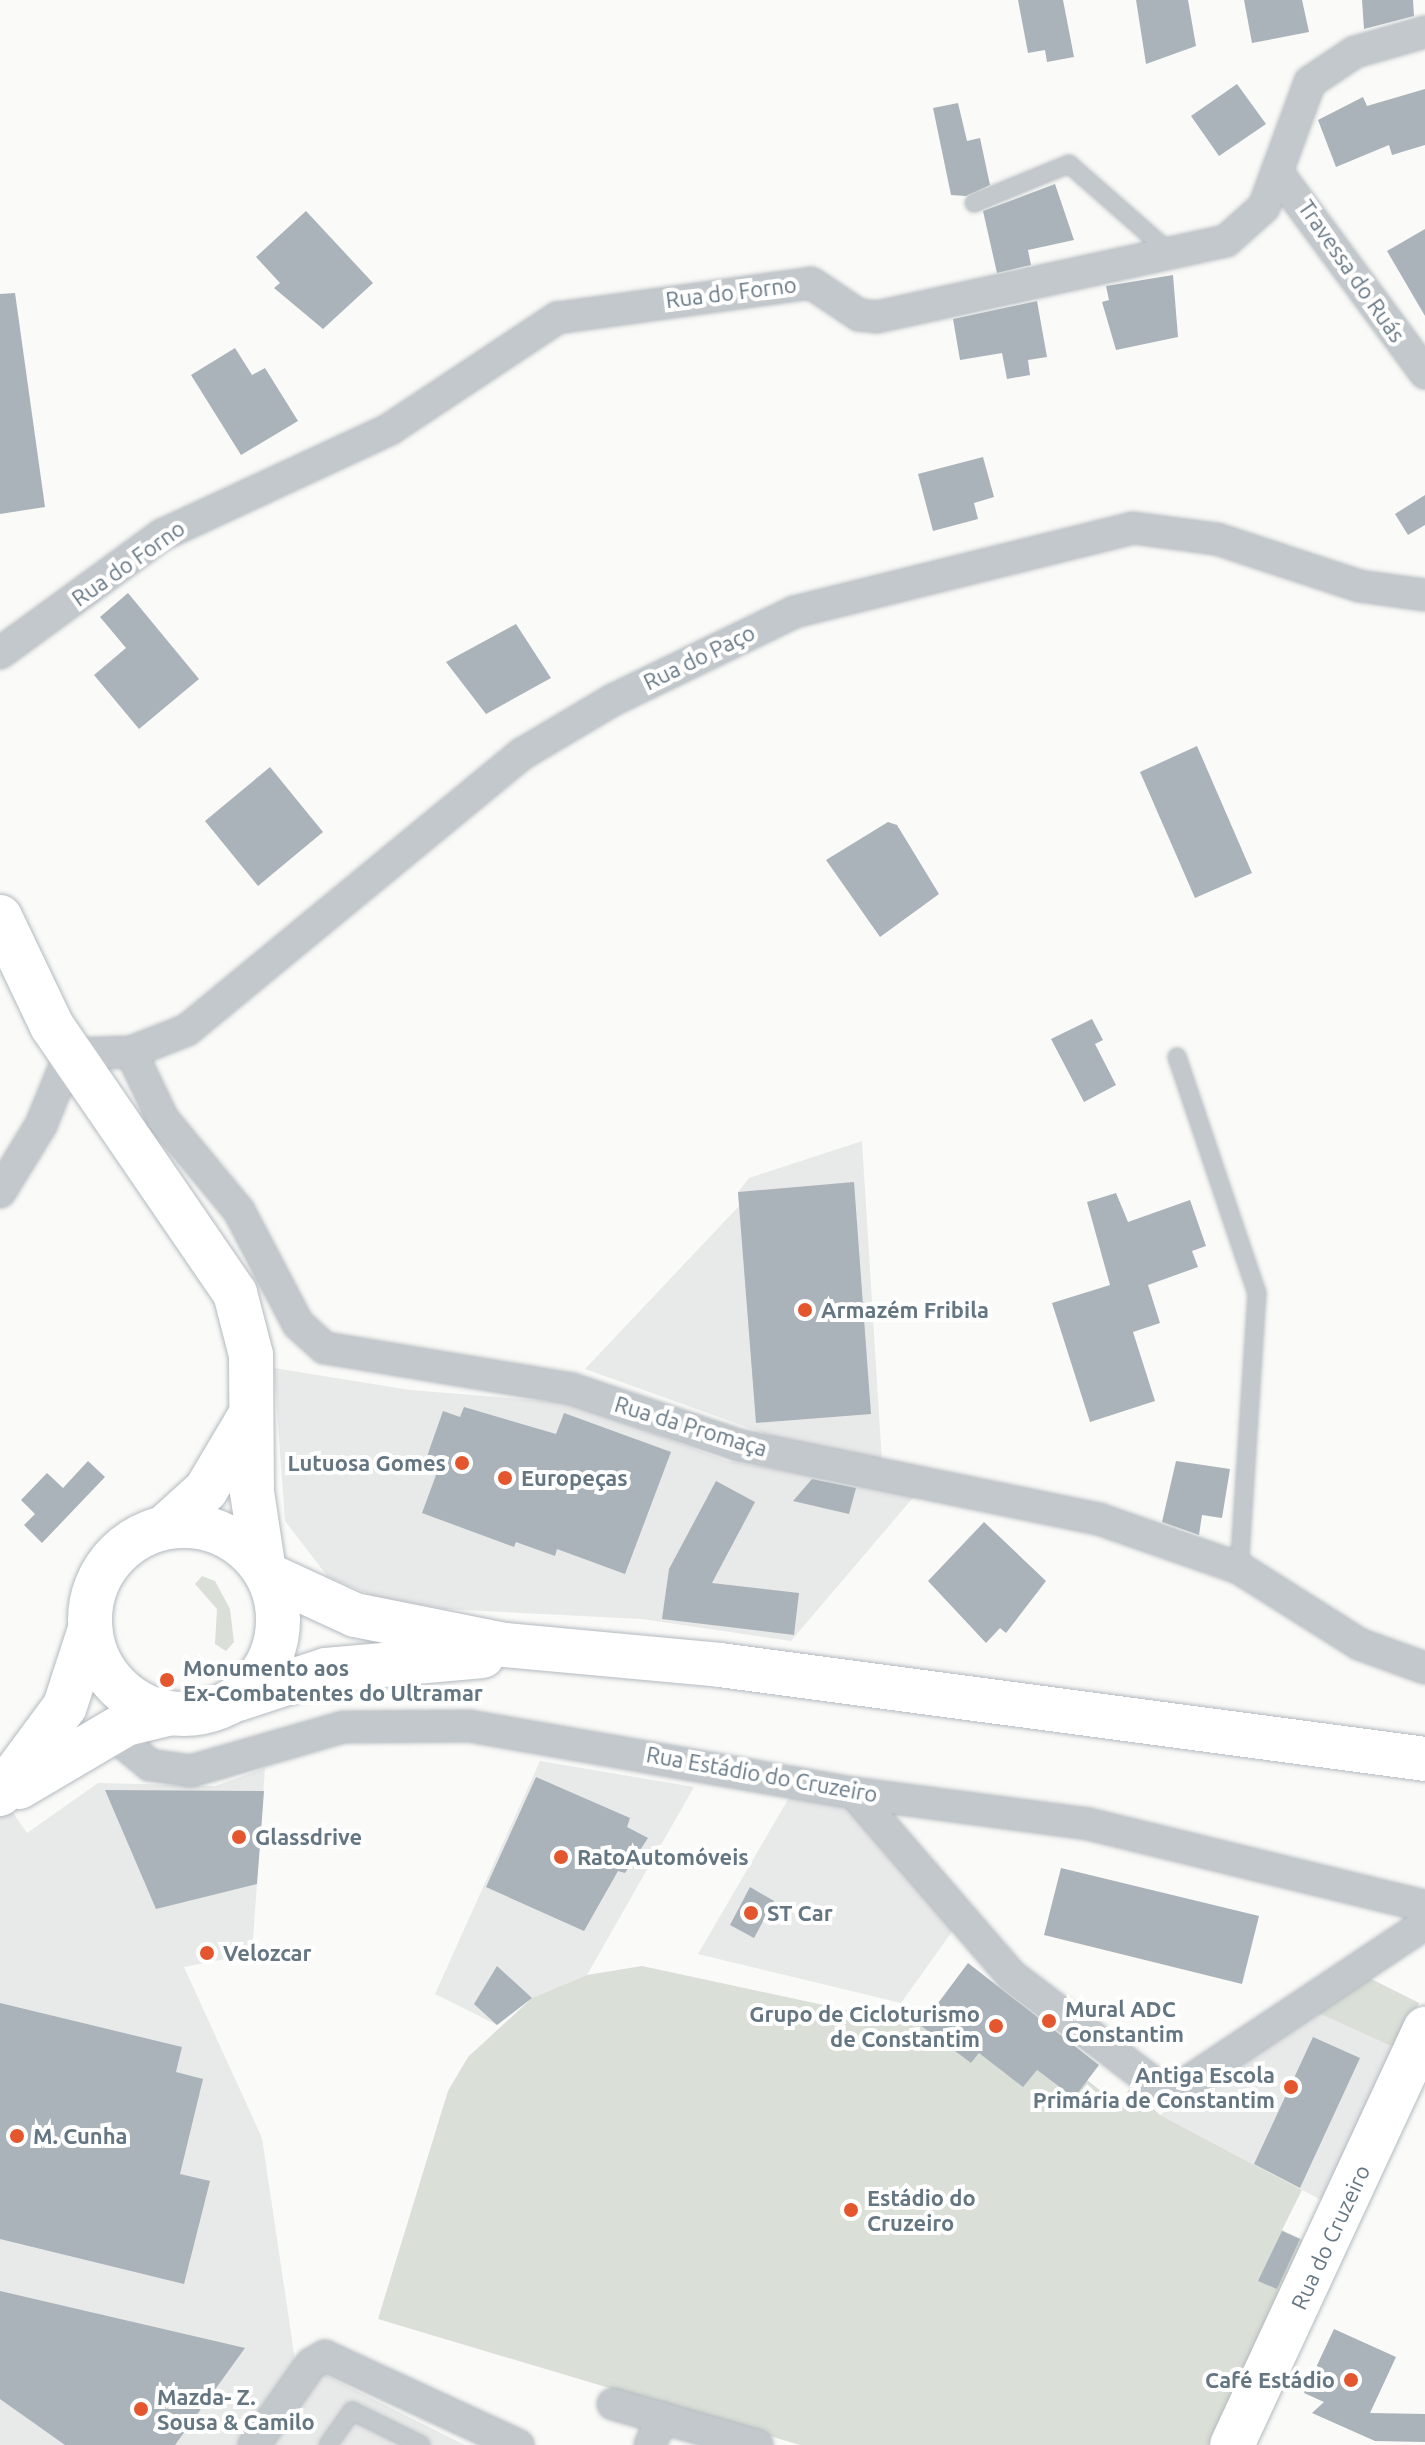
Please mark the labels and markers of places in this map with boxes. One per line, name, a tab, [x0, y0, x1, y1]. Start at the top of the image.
place label: Armazém Fribila	[821, 1297, 989, 1323]
marker: Armazém Fribila	[796, 1301, 814, 1319]
place label: Lutuosa Gomes	[287, 1450, 446, 1476]
marker: Lutuosa Gomes	[453, 1454, 471, 1472]
place label: Europeças	[521, 1465, 628, 1491]
marker: Europeças	[496, 1469, 514, 1487]
place label: Monumento aos Ex-Combatentes do Ultramar	[183, 1654, 483, 1706]
marker: Monumento aos Ex-Combatentes do Ultramar	[158, 1671, 176, 1689]
place label: Glassdrive	[255, 1824, 362, 1850]
marker: Glassdrive	[230, 1828, 248, 1846]
place label: RatoAutomóveis	[577, 1844, 749, 1870]
marker: RatoAutomóveis	[552, 1848, 570, 1866]
place label: ST Car	[767, 1900, 833, 1926]
marker: ST Car	[742, 1904, 760, 1922]
place label: Velozcar	[223, 1940, 312, 1966]
marker: Velozcar	[198, 1944, 216, 1962]
place label: Mural ADC Constantim	[1065, 1995, 1184, 2046]
place label: Grupo de Cicloturismo de Constantim	[749, 2000, 980, 2052]
marker: Mural ADC Constantim	[1040, 2012, 1058, 2030]
marker: Grupo de Cicloturismo de Constantim	[987, 2017, 1005, 2035]
place label: Antiga Escola Primária de Constantim	[1033, 2061, 1275, 2112]
marker: Antiga Escola Primária de Constantim	[1282, 2078, 1300, 2096]
place label: M. Cunha	[33, 2123, 128, 2149]
marker: M. Cunha	[8, 2127, 26, 2145]
place label: Estádio do Cruzeiro	[867, 2184, 976, 2236]
marker: Estádio do Cruzeiro	[842, 2201, 860, 2219]
place label: Café Estádio	[1205, 2367, 1335, 2393]
marker: Café Estádio	[1342, 2371, 1360, 2389]
place label: Mazda- Z. Sousa & Camilo	[157, 2383, 315, 2434]
marker: Mazda- Z. Sousa & Camilo	[132, 2400, 150, 2418]

